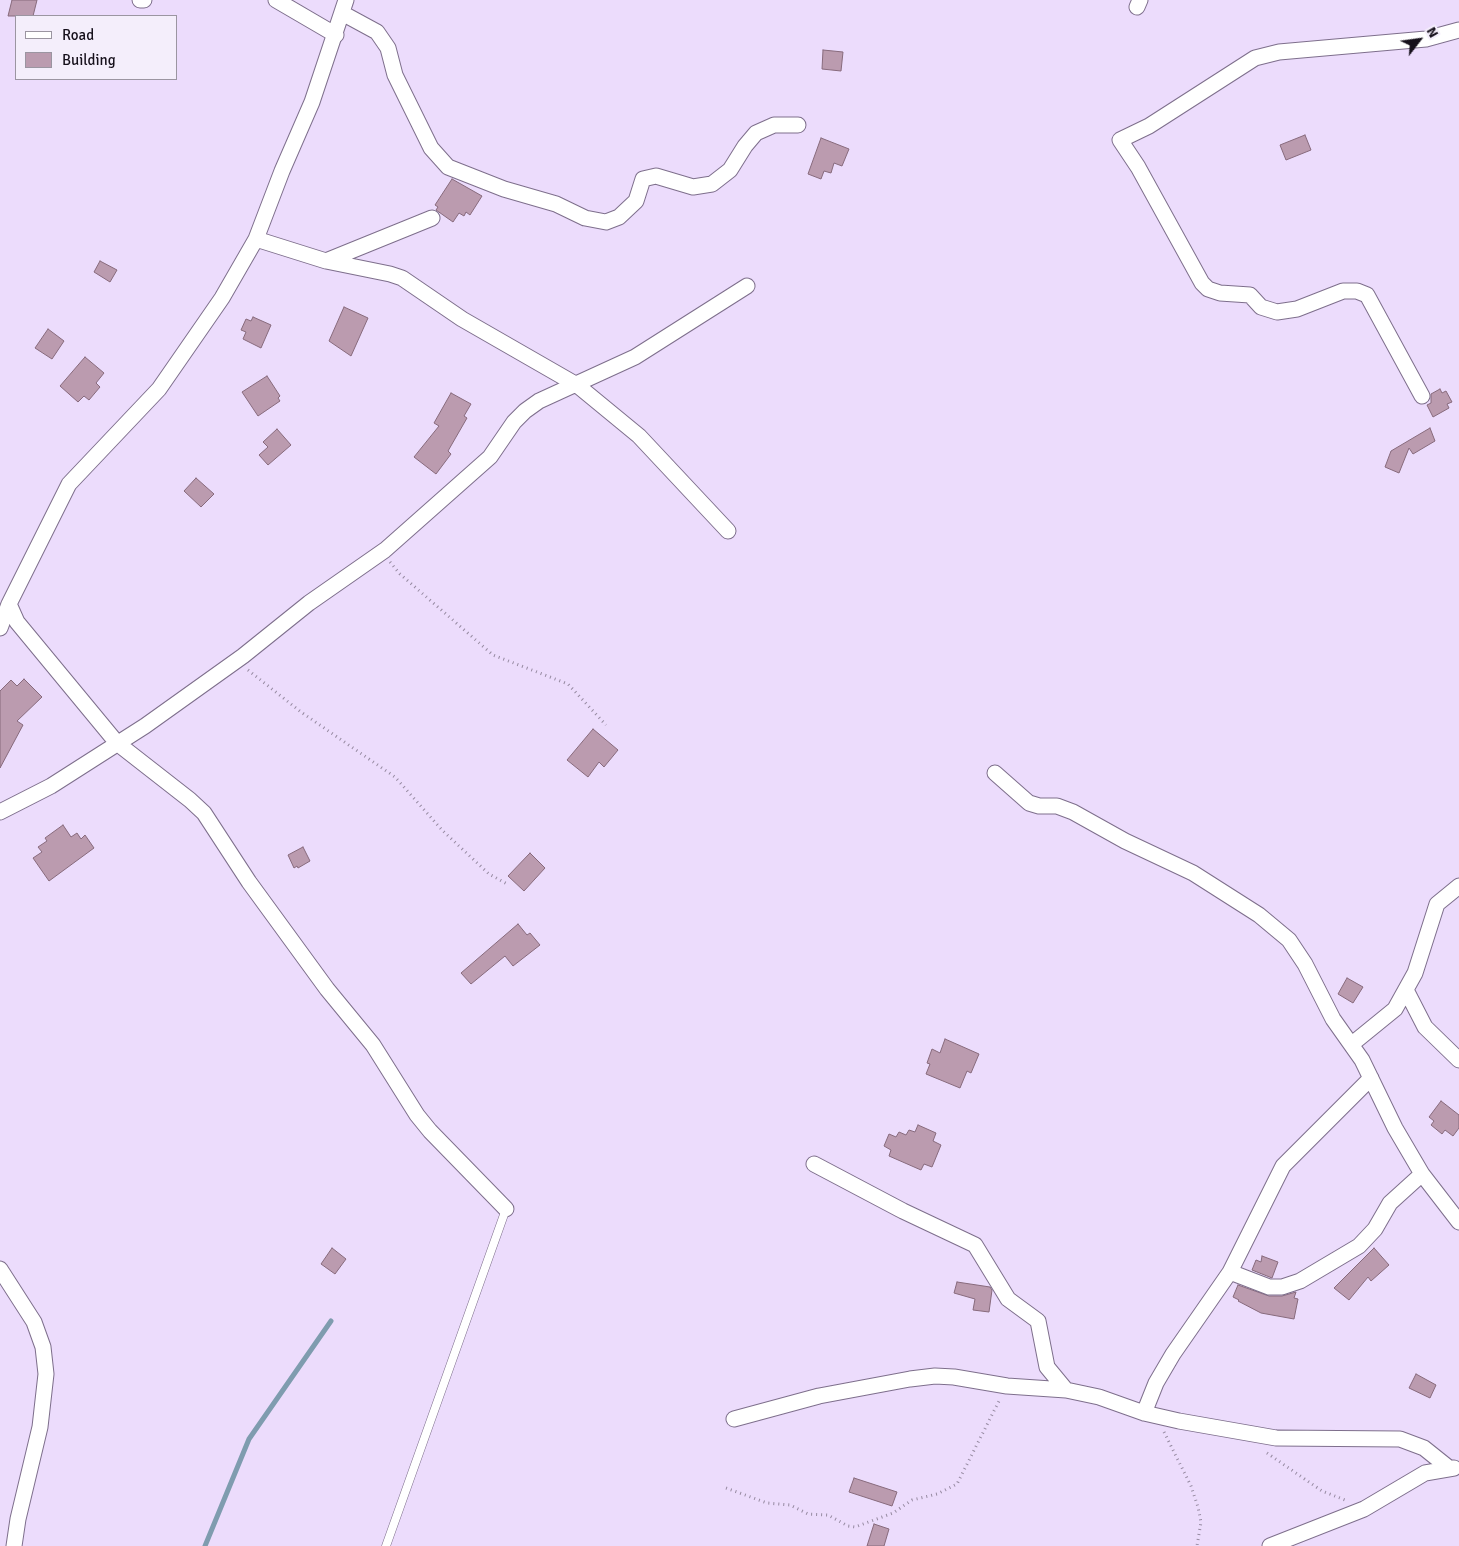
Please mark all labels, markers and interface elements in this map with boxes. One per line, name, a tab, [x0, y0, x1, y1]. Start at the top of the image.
legend	[15, 15, 178, 80]
north arrow	[1394, 15, 1444, 65]
text: N	[1423, 24, 1442, 41]
text: Road	[62, 26, 94, 44]
text: Building	[62, 51, 116, 69]

